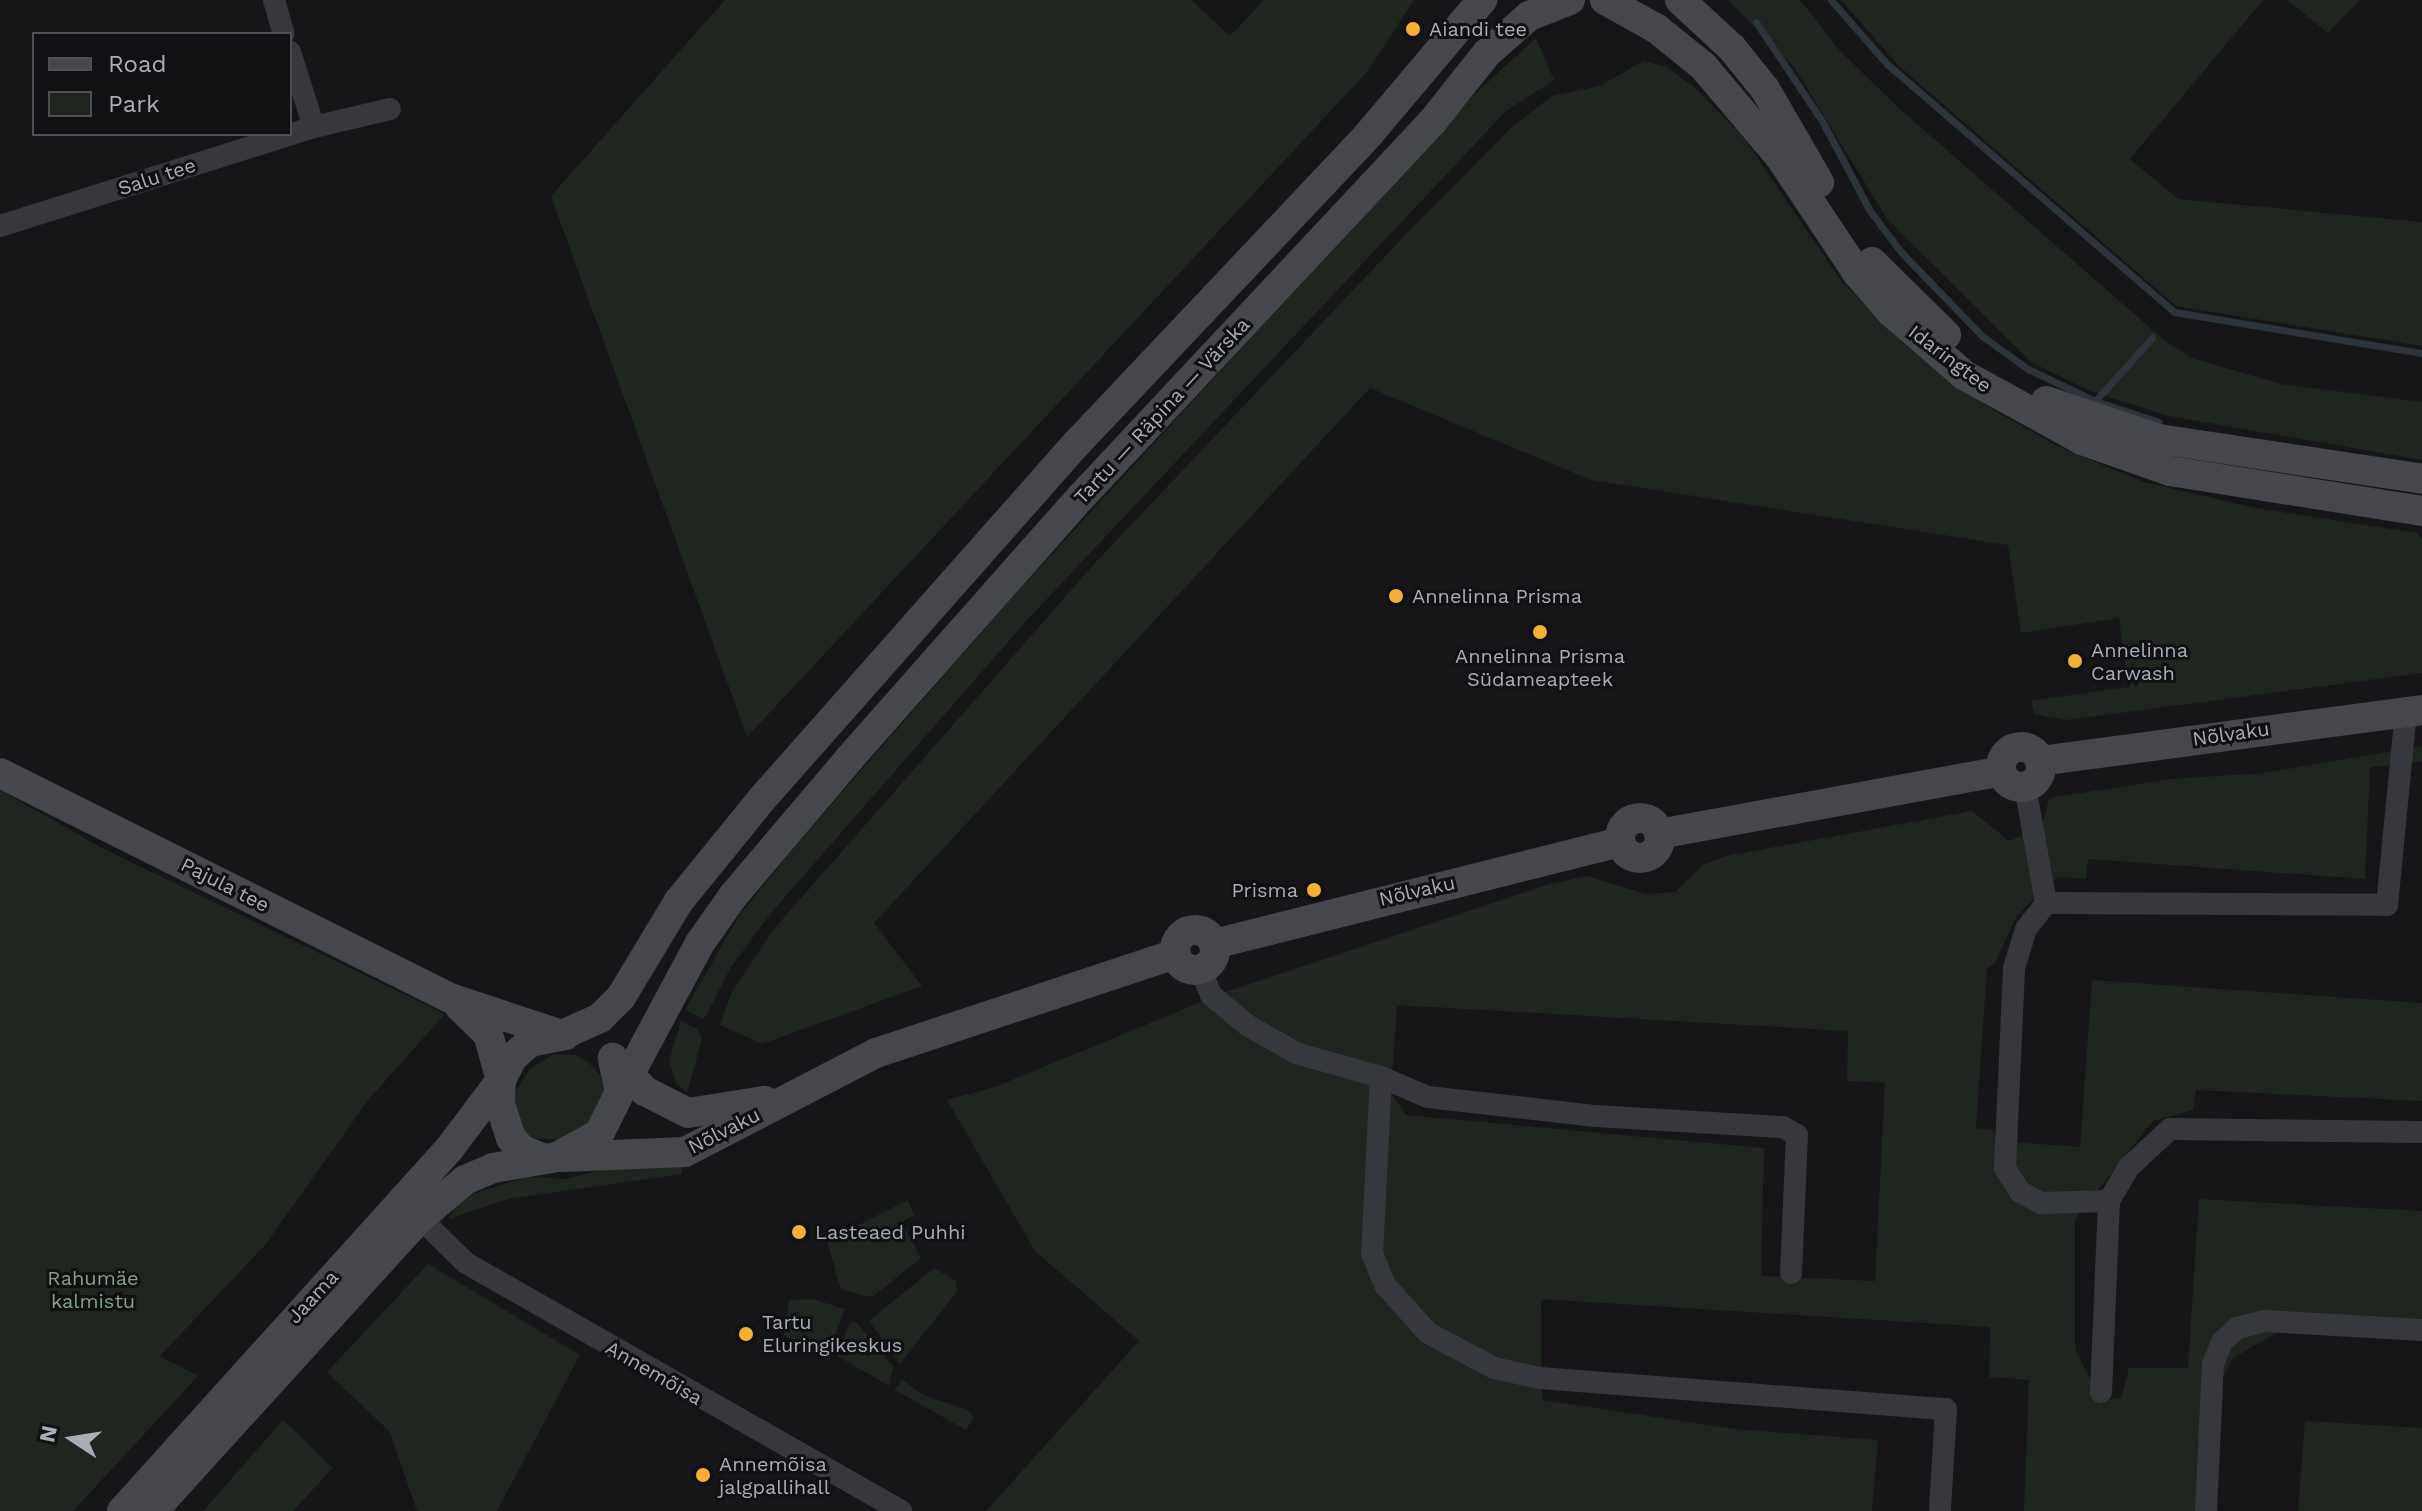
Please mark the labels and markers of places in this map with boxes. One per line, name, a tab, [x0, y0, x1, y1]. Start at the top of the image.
place label: Aiandi tee	[1429, 17, 1527, 41]
marker: Aiandi tee	[1404, 20, 1422, 38]
place label: Annelinna Prisma	[1412, 584, 1582, 608]
marker: Annelinna Prisma	[1387, 587, 1405, 605]
marker: Annelinna Prisma Südameapteek	[1531, 623, 1549, 641]
place label: Annelinna Carwash	[2091, 638, 2188, 685]
place label: Annelinna Prisma Südameapteek	[1455, 644, 1625, 691]
marker: Annelinna Carwash	[2066, 652, 2084, 670]
place label: Prisma	[1231, 878, 1298, 902]
marker: Prisma	[1305, 881, 1323, 899]
place label: Lasteaed Puhhi	[815, 1220, 966, 1244]
marker: Lasteaed Puhhi	[790, 1223, 808, 1241]
place label: Tartu Eluringikeskus	[762, 1310, 902, 1357]
marker: Tartu Eluringikeskus	[737, 1325, 755, 1343]
place label: Annemõisa jalgpallihall	[719, 1452, 830, 1499]
marker: Annemõisa jalgpallihall	[694, 1466, 712, 1484]

